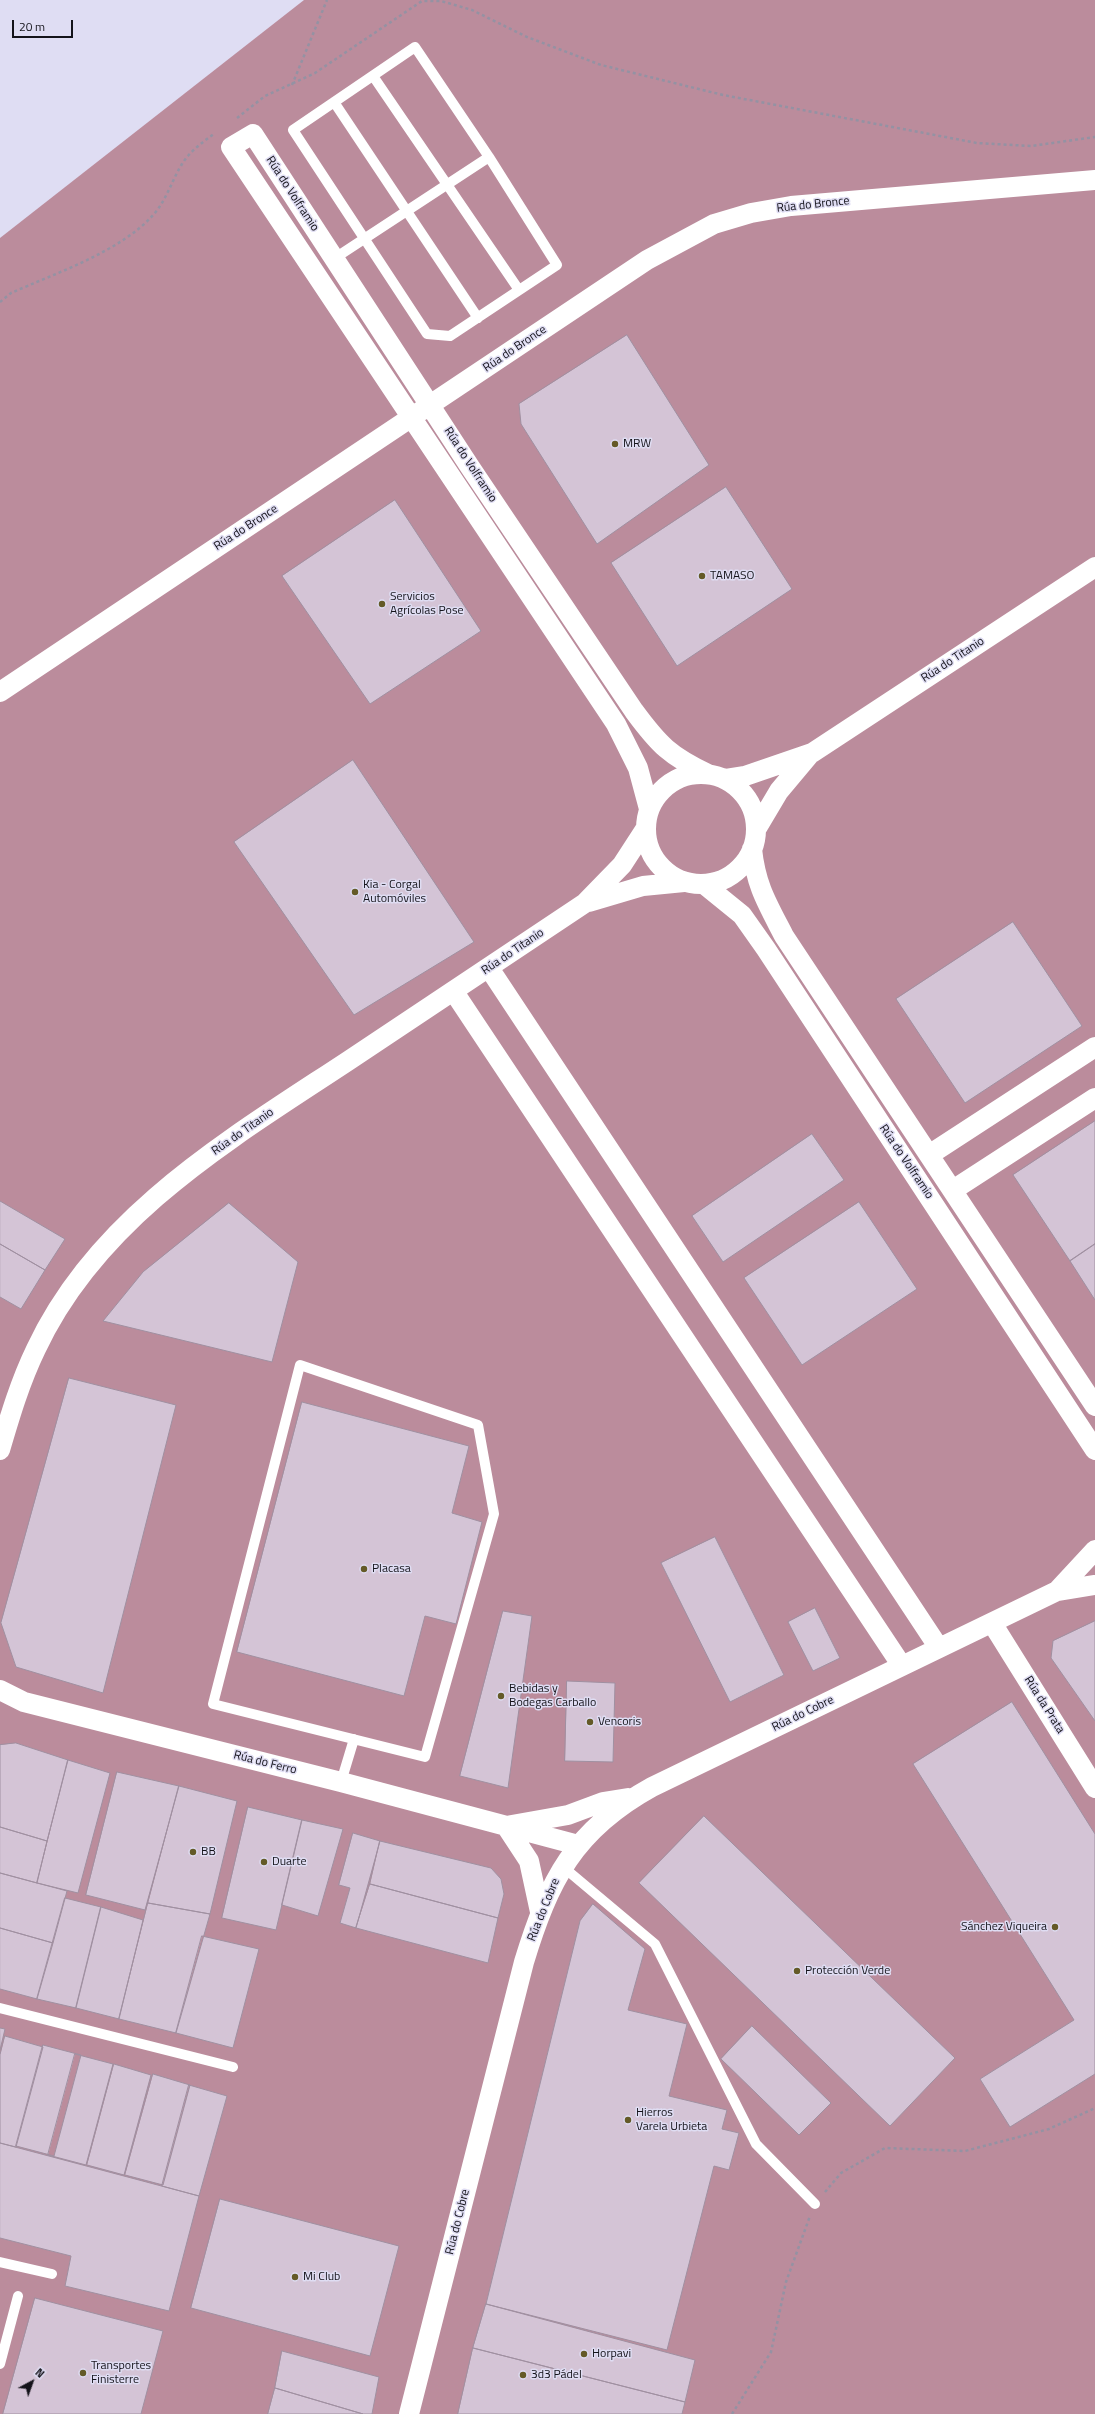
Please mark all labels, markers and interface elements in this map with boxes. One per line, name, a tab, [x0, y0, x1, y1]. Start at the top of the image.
scale bar	[14, 12, 75, 38]
text: 20 m	[19, 17, 45, 36]
street label: Rúa do Volframio	[262, 154, 322, 234]
street label: Rúa do Bronce	[776, 194, 850, 216]
street label: Rúa do Bronce	[481, 323, 549, 375]
street label: Rúa do Volframio	[440, 425, 500, 505]
place label: MRW	[623, 437, 651, 451]
marker: MRW	[610, 439, 620, 449]
street label: Rúa do Bronce	[211, 502, 281, 554]
place label: TAMASO	[710, 569, 754, 583]
marker: TAMASO	[697, 571, 707, 581]
place label: Servicios Agrícolas Pose	[390, 590, 464, 618]
marker: Servicios Agrícolas Pose	[377, 599, 387, 609]
street label: Rúa do Titanio	[919, 634, 987, 686]
place label: Kia - Corgal Automóviles	[363, 878, 426, 906]
marker: Kia - Corgal Automóviles	[350, 887, 360, 897]
street label: Rúa do Titanio	[479, 926, 547, 978]
street label: Rúa do Titanio	[209, 1105, 277, 1159]
street label: Rúa do Volframio	[876, 1122, 936, 1202]
place label: Placasa	[372, 1562, 411, 1576]
marker: Placasa	[359, 1564, 369, 1574]
street label: Rúa da Prata	[1021, 1674, 1067, 1736]
place label: Bebidas y Bodegas Carballo	[509, 1682, 596, 1710]
marker: Bebidas y Bodegas Carballo	[496, 1691, 506, 1701]
street label: Rúa do Cobre	[770, 1693, 836, 1735]
place label: Vencoris	[598, 1715, 641, 1729]
marker: Vencoris	[585, 1717, 595, 1727]
street label: Rúa do Ferro	[232, 1748, 298, 1778]
place label: BB	[201, 1845, 216, 1859]
marker: BB	[188, 1847, 198, 1857]
place label: Duarte	[272, 1855, 307, 1869]
marker: Duarte	[259, 1857, 269, 1867]
street label: Rúa do Cobre	[525, 1876, 563, 1944]
place label: Sánchez Viqueira	[961, 1920, 1047, 1934]
marker: Sánchez Viqueira	[1050, 1922, 1060, 1932]
place label: Protección Verde	[805, 1964, 890, 1978]
marker: Protección Verde	[792, 1966, 802, 1976]
place label: Hierros Varela Urbieta	[636, 2106, 707, 2134]
marker: Hierros Varela Urbieta	[623, 2115, 633, 2125]
street label: Rúa do Cobre	[443, 2188, 473, 2256]
place label: Mi Club	[303, 2270, 340, 2284]
marker: Mi Club	[290, 2272, 300, 2282]
place label: Horpavi	[592, 2347, 631, 2361]
marker: Horpavi	[579, 2349, 589, 2359]
place label: Transportes Finisterre	[91, 2359, 151, 2387]
north arrow	[12, 2362, 52, 2402]
text: N	[32, 2364, 48, 2381]
marker: Transportes Finisterre	[78, 2368, 88, 2378]
place label: 3d3 Pádel	[531, 2368, 582, 2382]
marker: 3d3 Pádel	[518, 2370, 528, 2380]

